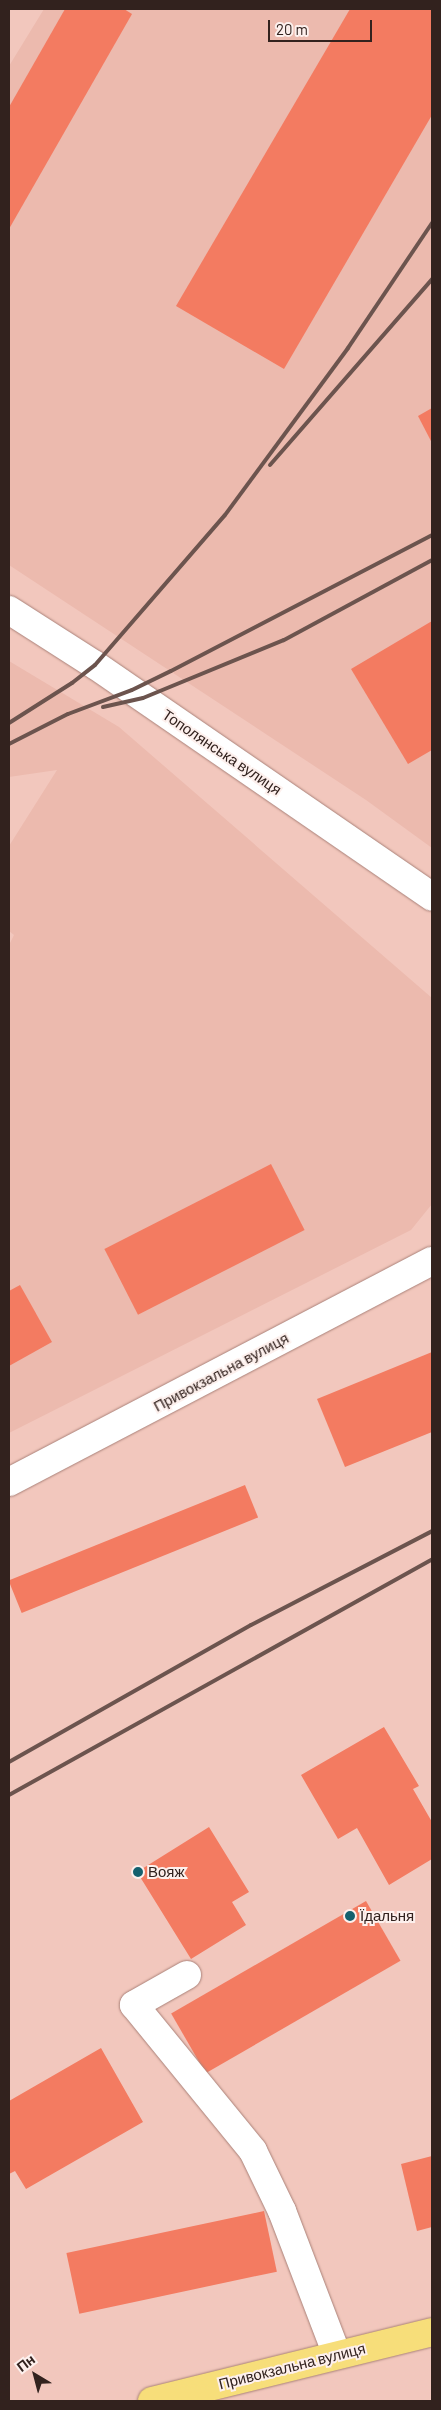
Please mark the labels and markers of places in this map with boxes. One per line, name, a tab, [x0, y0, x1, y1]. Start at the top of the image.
place label: Вояж	[148, 1863, 185, 1881]
marker: Вояж	[132, 1866, 144, 1878]
place label: Їдальня	[360, 1907, 414, 1925]
marker: Їдальня	[344, 1910, 356, 1922]

